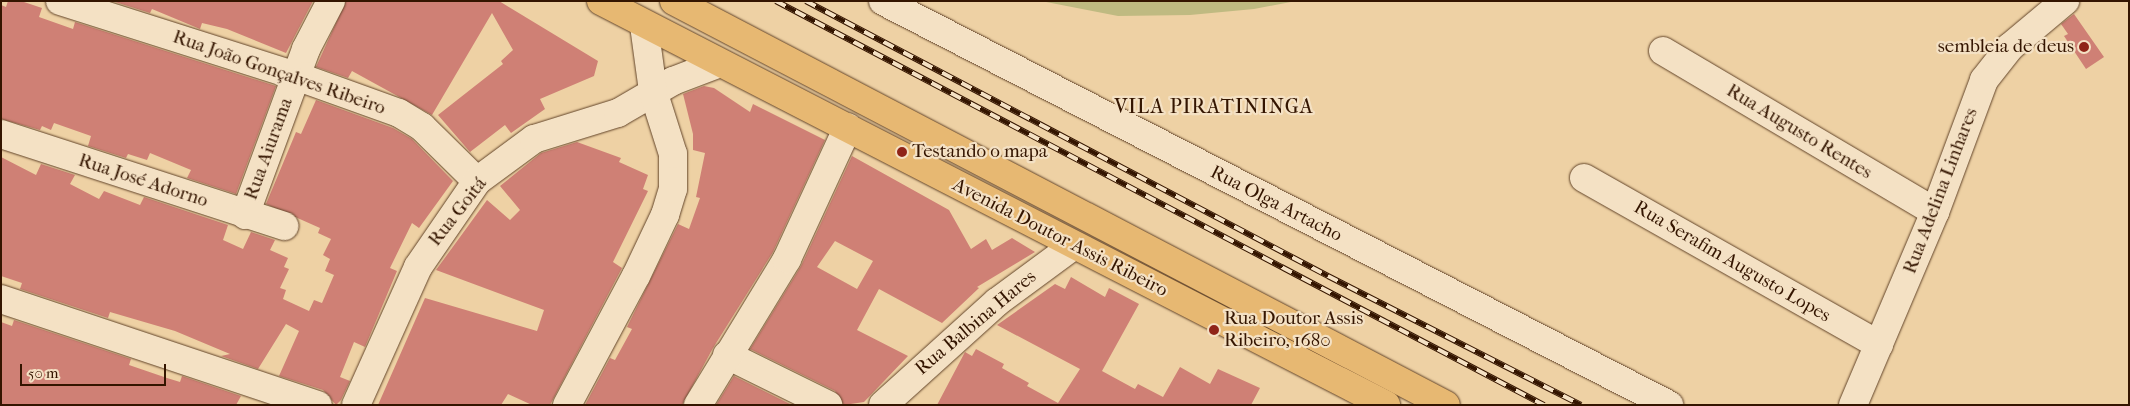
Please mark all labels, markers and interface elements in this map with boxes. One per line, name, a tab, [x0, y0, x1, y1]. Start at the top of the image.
street label: Rua João Gonçalves Ribeiro	[170, 26, 388, 120]
place label: sembleia de deus	[1938, 36, 2074, 58]
marker: sembleia de deus	[2078, 41, 2090, 53]
street label: Rua Augusto Rentes	[1722, 80, 1876, 184]
district label: VILA PIRATININGA	[1112, 94, 1316, 118]
street label: Rua Aiurama	[240, 95, 298, 203]
street label: Rua Adelina Linhares	[1899, 105, 1983, 277]
place label: Testando o mapa	[912, 141, 1048, 163]
marker: Testando o mapa	[896, 146, 908, 158]
street label: Rua José Adorno	[75, 149, 211, 213]
street label: Rua Olga Artacho	[1206, 161, 1346, 247]
street label: Rua Goitá	[424, 173, 492, 251]
street label: Avenida Doutor Assis Ribeiro	[949, 174, 1171, 302]
street label: Rua Serafim Augusto Lopes	[1630, 196, 1834, 328]
street label: Rua Balbina Hares	[911, 266, 1041, 380]
place label: Rua Doutor Assis Ribeiro, 1680	[1224, 308, 1363, 352]
marker: Rua Doutor Assis Ribeiro, 1680	[1208, 324, 1220, 336]
scale bar	[22, 354, 169, 386]
text: 50 m	[28, 364, 58, 382]

